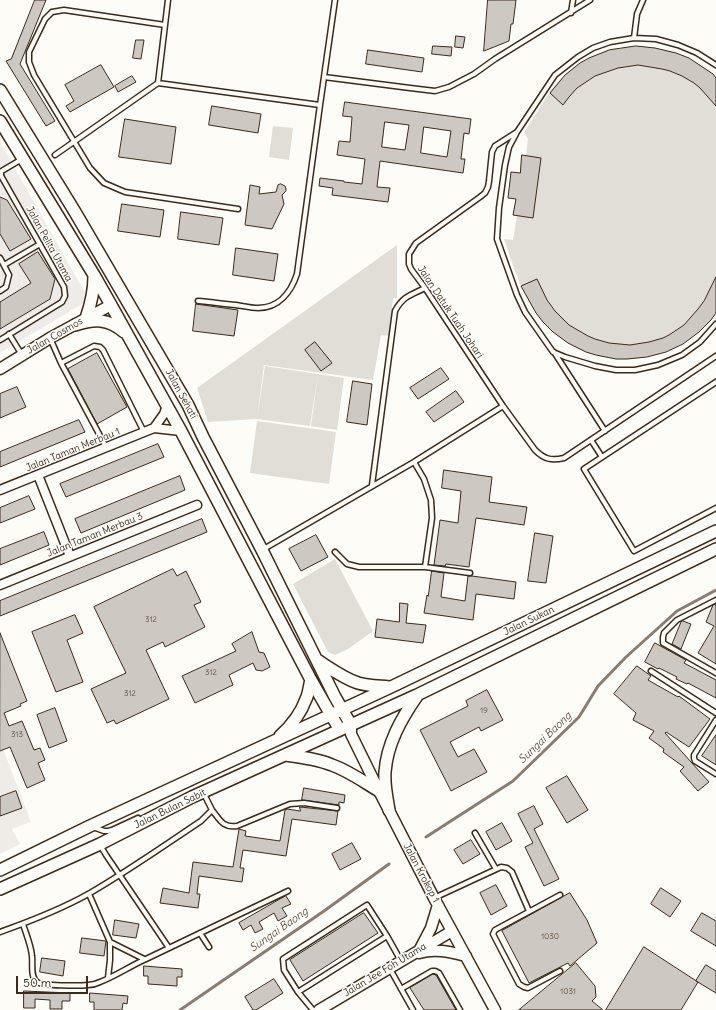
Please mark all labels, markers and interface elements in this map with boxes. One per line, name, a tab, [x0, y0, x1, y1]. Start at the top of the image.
street label: Jalan Pelita Utama	[23, 204, 75, 284]
street label: Jalan Datuk Tuah Johari	[415, 263, 485, 361]
street label: Jalan Cosmos	[25, 315, 85, 357]
street label: Jalan Sehati	[162, 367, 200, 421]
street label: Jalan Taman Merbau 1	[24, 426, 122, 474]
street label: Jalan Taman Merbau 3	[45, 510, 145, 560]
street label: Jalan Sukan	[502, 604, 556, 638]
house number: 312	[145, 615, 157, 625]
house number: 312	[205, 668, 217, 678]
house number: 312	[124, 689, 136, 699]
house number: 19	[480, 706, 488, 716]
water label: Sungai Baong	[516, 709, 574, 767]
house number: 313	[11, 730, 23, 740]
street label: Jalan Bulan Sabit	[132, 787, 208, 831]
street label: Jalan Krokop 1	[400, 841, 442, 905]
water label: Sungai Baong	[247, 905, 311, 955]
house number: 1030	[541, 932, 559, 942]
street label: Jalan Jee Foh Utama	[341, 941, 429, 999]
scale bar	[18, 968, 90, 994]
text: 50 m	[23, 975, 51, 990]
house number: 1031	[560, 987, 576, 997]

